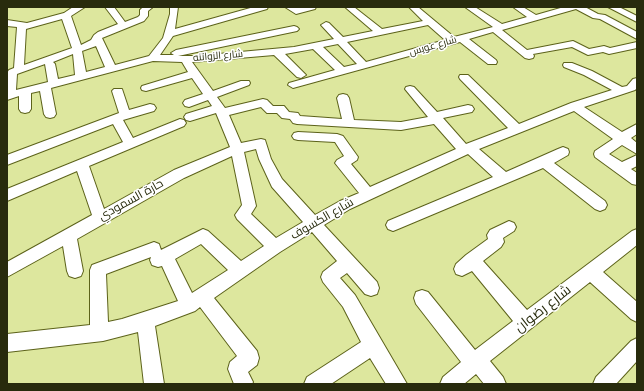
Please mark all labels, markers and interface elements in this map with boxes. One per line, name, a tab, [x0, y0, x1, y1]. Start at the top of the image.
street label: شارع عويس	[408, 34, 458, 58]
street label: شارع الزواتنه	[193, 48, 243, 64]
street label: حارة السمودي	[96, 176, 166, 224]
street label: شارع الكسوف	[288, 195, 356, 243]
street label: شارع رضوان	[511, 282, 575, 336]

